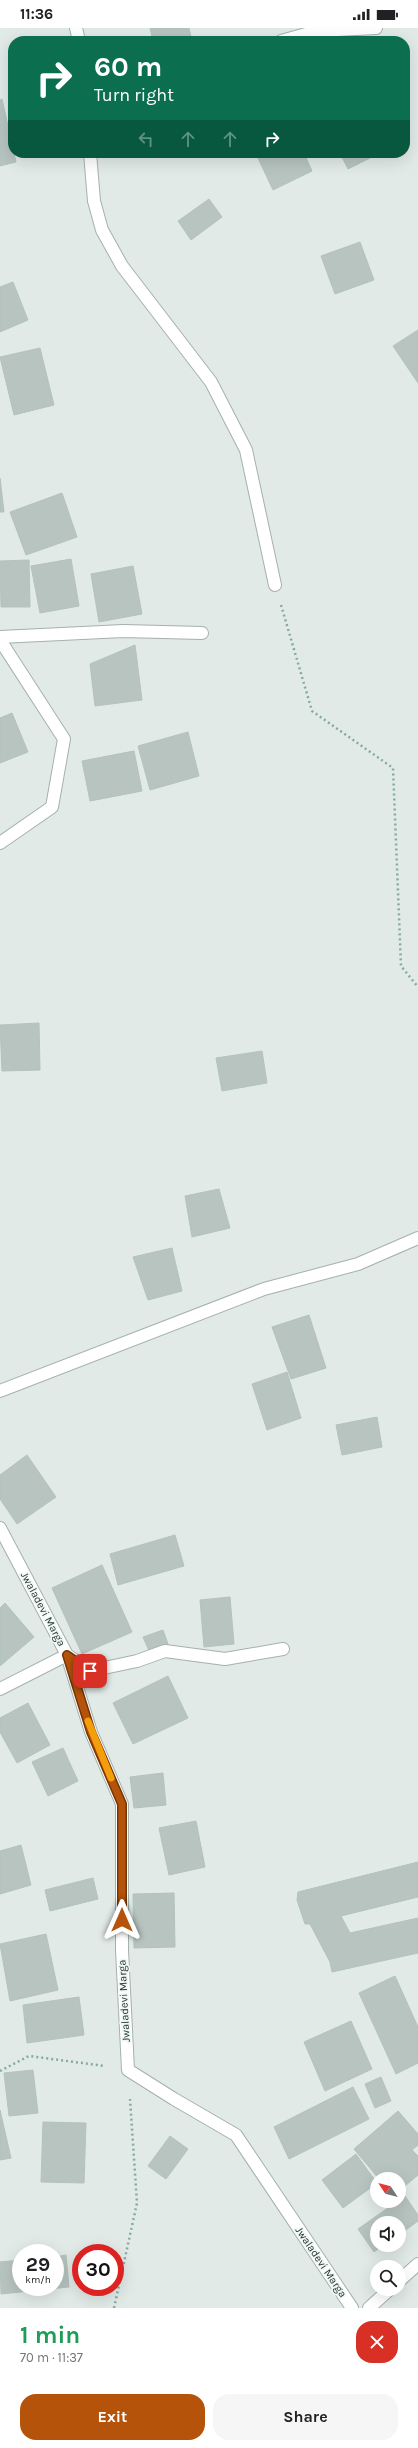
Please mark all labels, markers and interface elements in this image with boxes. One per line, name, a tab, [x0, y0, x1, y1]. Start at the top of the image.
text: 11:36	[20, 5, 53, 23]
text: 60 m	[94, 50, 162, 83]
icon: right	[28, 52, 80, 104]
text: Turn right	[94, 84, 174, 106]
icon: left	[135, 128, 157, 150]
icon: ahead	[177, 128, 199, 150]
icon: ahead	[219, 128, 241, 150]
icon: right	[261, 128, 283, 150]
street label: Jwaladevi Marga	[18, 1569, 68, 1649]
pin	[73, 1654, 107, 1688]
icon: arrive	[79, 1660, 101, 1682]
position arrow	[101, 1899, 143, 1941]
street label: Jwaladevi Marga	[115, 1959, 133, 2043]
north arrow	[370, 2172, 406, 2208]
map controls	[370, 2172, 406, 2296]
button: sound	[370, 2216, 406, 2252]
street label: Jwaladevi Marga	[293, 2224, 349, 2300]
speed limit sign: 30	[72, 2244, 124, 2296]
text: 29	[26, 2253, 50, 2276]
button: search	[370, 2260, 406, 2296]
text: km/h	[25, 2274, 51, 2286]
text: 1 min	[20, 2321, 80, 2349]
button: close	[356, 2321, 398, 2363]
text: 70 m · 11:37	[20, 2350, 83, 2365]
button: Exit	[20, 2394, 205, 2440]
button: Share	[213, 2394, 398, 2440]

